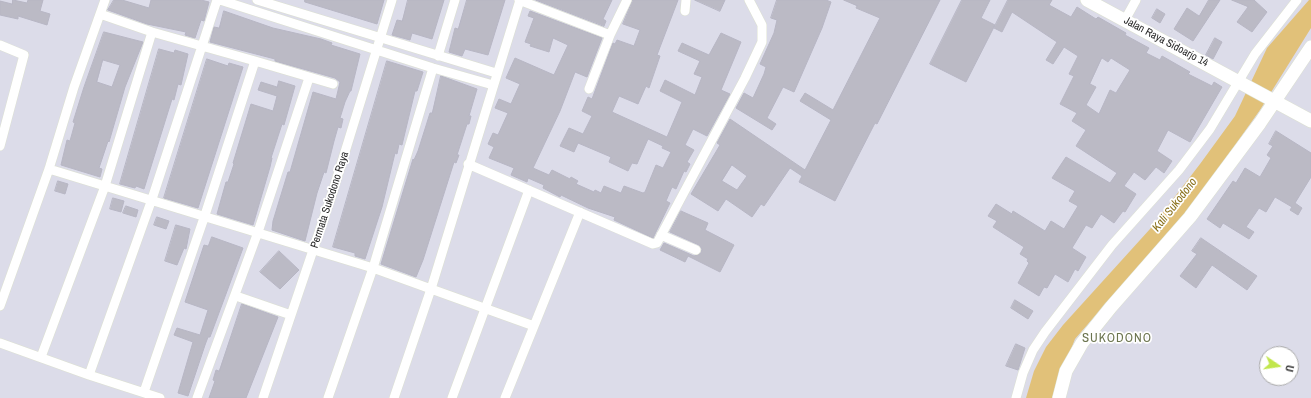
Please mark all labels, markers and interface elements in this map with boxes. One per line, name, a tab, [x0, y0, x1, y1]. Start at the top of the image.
street label: Jalan Raya Sidoarjo 14	[1122, 14, 1210, 70]
street label: Permata Sukodono Raya	[308, 150, 352, 250]
water label: Kali Sukodono	[1150, 175, 1200, 235]
district label: SUKODONO	[1082, 331, 1152, 347]
north arrow	[1259, 346, 1299, 386]
text: U	[1282, 364, 1297, 373]

